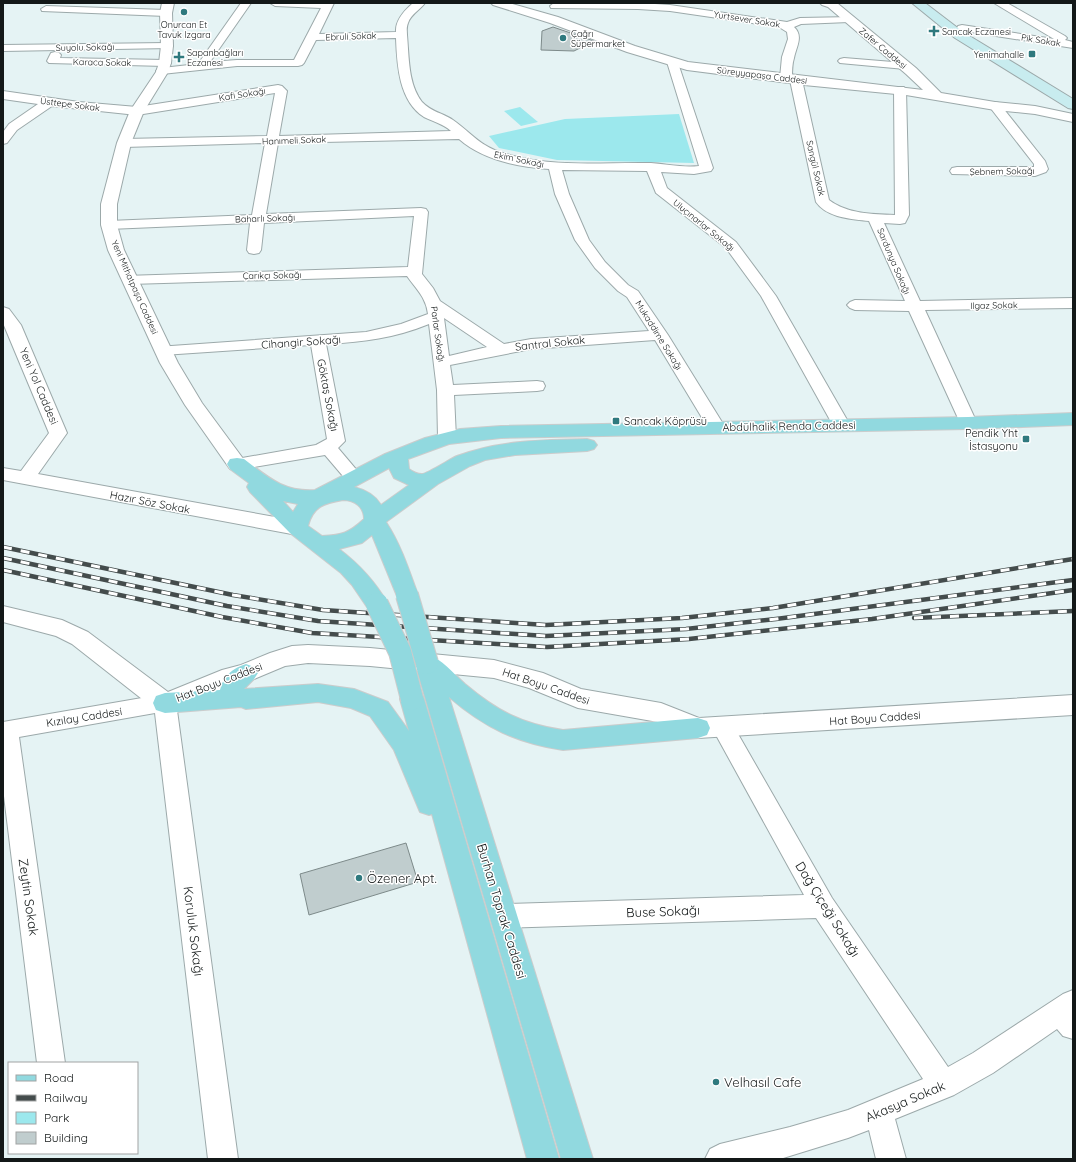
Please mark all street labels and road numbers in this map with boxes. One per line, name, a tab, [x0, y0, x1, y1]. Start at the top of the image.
street label: Yurtsever Sokak	[713, 8, 781, 30]
street label: Zafer Caddesi	[857, 25, 909, 71]
street label: Ebruli Sokak	[325, 30, 377, 42]
street label: Pik Sokak	[1020, 31, 1062, 49]
street label: Suyolu Sokağı	[56, 41, 114, 53]
street label: Karaca Sokak	[73, 56, 131, 68]
street label: Süreyyapaşa Caddesi	[716, 64, 808, 86]
street label: Kafi Sokağı	[218, 85, 266, 103]
street label: Üsttepe Sokak	[39, 95, 101, 113]
street label: Hanımeli Sokak	[262, 133, 327, 147]
street label: Sarıgül Sokak	[804, 139, 828, 197]
street label: Ekim Sokağı	[493, 148, 545, 170]
street label: Şebnem Sokağı	[969, 165, 1035, 177]
street label: Uluçınarlar Sokağı	[671, 197, 737, 253]
street label: Baharlı Sokağı	[235, 211, 295, 225]
street label: Sardunya Sokağı	[875, 226, 913, 296]
street label: Yeni Mithatpaşa Caddesi	[109, 238, 161, 336]
street label: Çarıkçı Sokağı	[242, 269, 302, 281]
street label: Mukaddime Sokağı	[633, 298, 685, 372]
street label: Ilgaz Sokak	[970, 299, 1018, 311]
street label: Parlar Sokağı	[429, 306, 447, 363]
street label: Cihangir Sokağı	[261, 332, 341, 352]
street label: Santral Sokak	[514, 332, 586, 354]
street label: Yeni Yol Caddesi	[16, 345, 62, 427]
street label: Göktaş Sokağı	[314, 358, 342, 432]
street label: Abdülhalik Renda Caddesi	[722, 418, 856, 434]
street label: Hazır Söz Sokak	[109, 487, 192, 517]
street label: Hat Boyu Caddesi	[174, 659, 264, 705]
street label: Hat Boyu Caddesi	[500, 664, 592, 708]
street label: Kızılay Caddesi	[45, 704, 123, 730]
street label: Hat Boyu Caddesi	[829, 708, 921, 728]
street label: Burhan Toprak Caddesi	[474, 841, 530, 981]
street label: Zeytin Sokak	[16, 857, 42, 937]
street label: Dağ Çiçeği Sokağı	[792, 858, 864, 960]
street label: Koruluk Sokağı	[181, 885, 207, 977]
street label: Buse Sokağı	[626, 902, 700, 920]
street label: Akasya Sokak	[863, 1077, 947, 1125]

